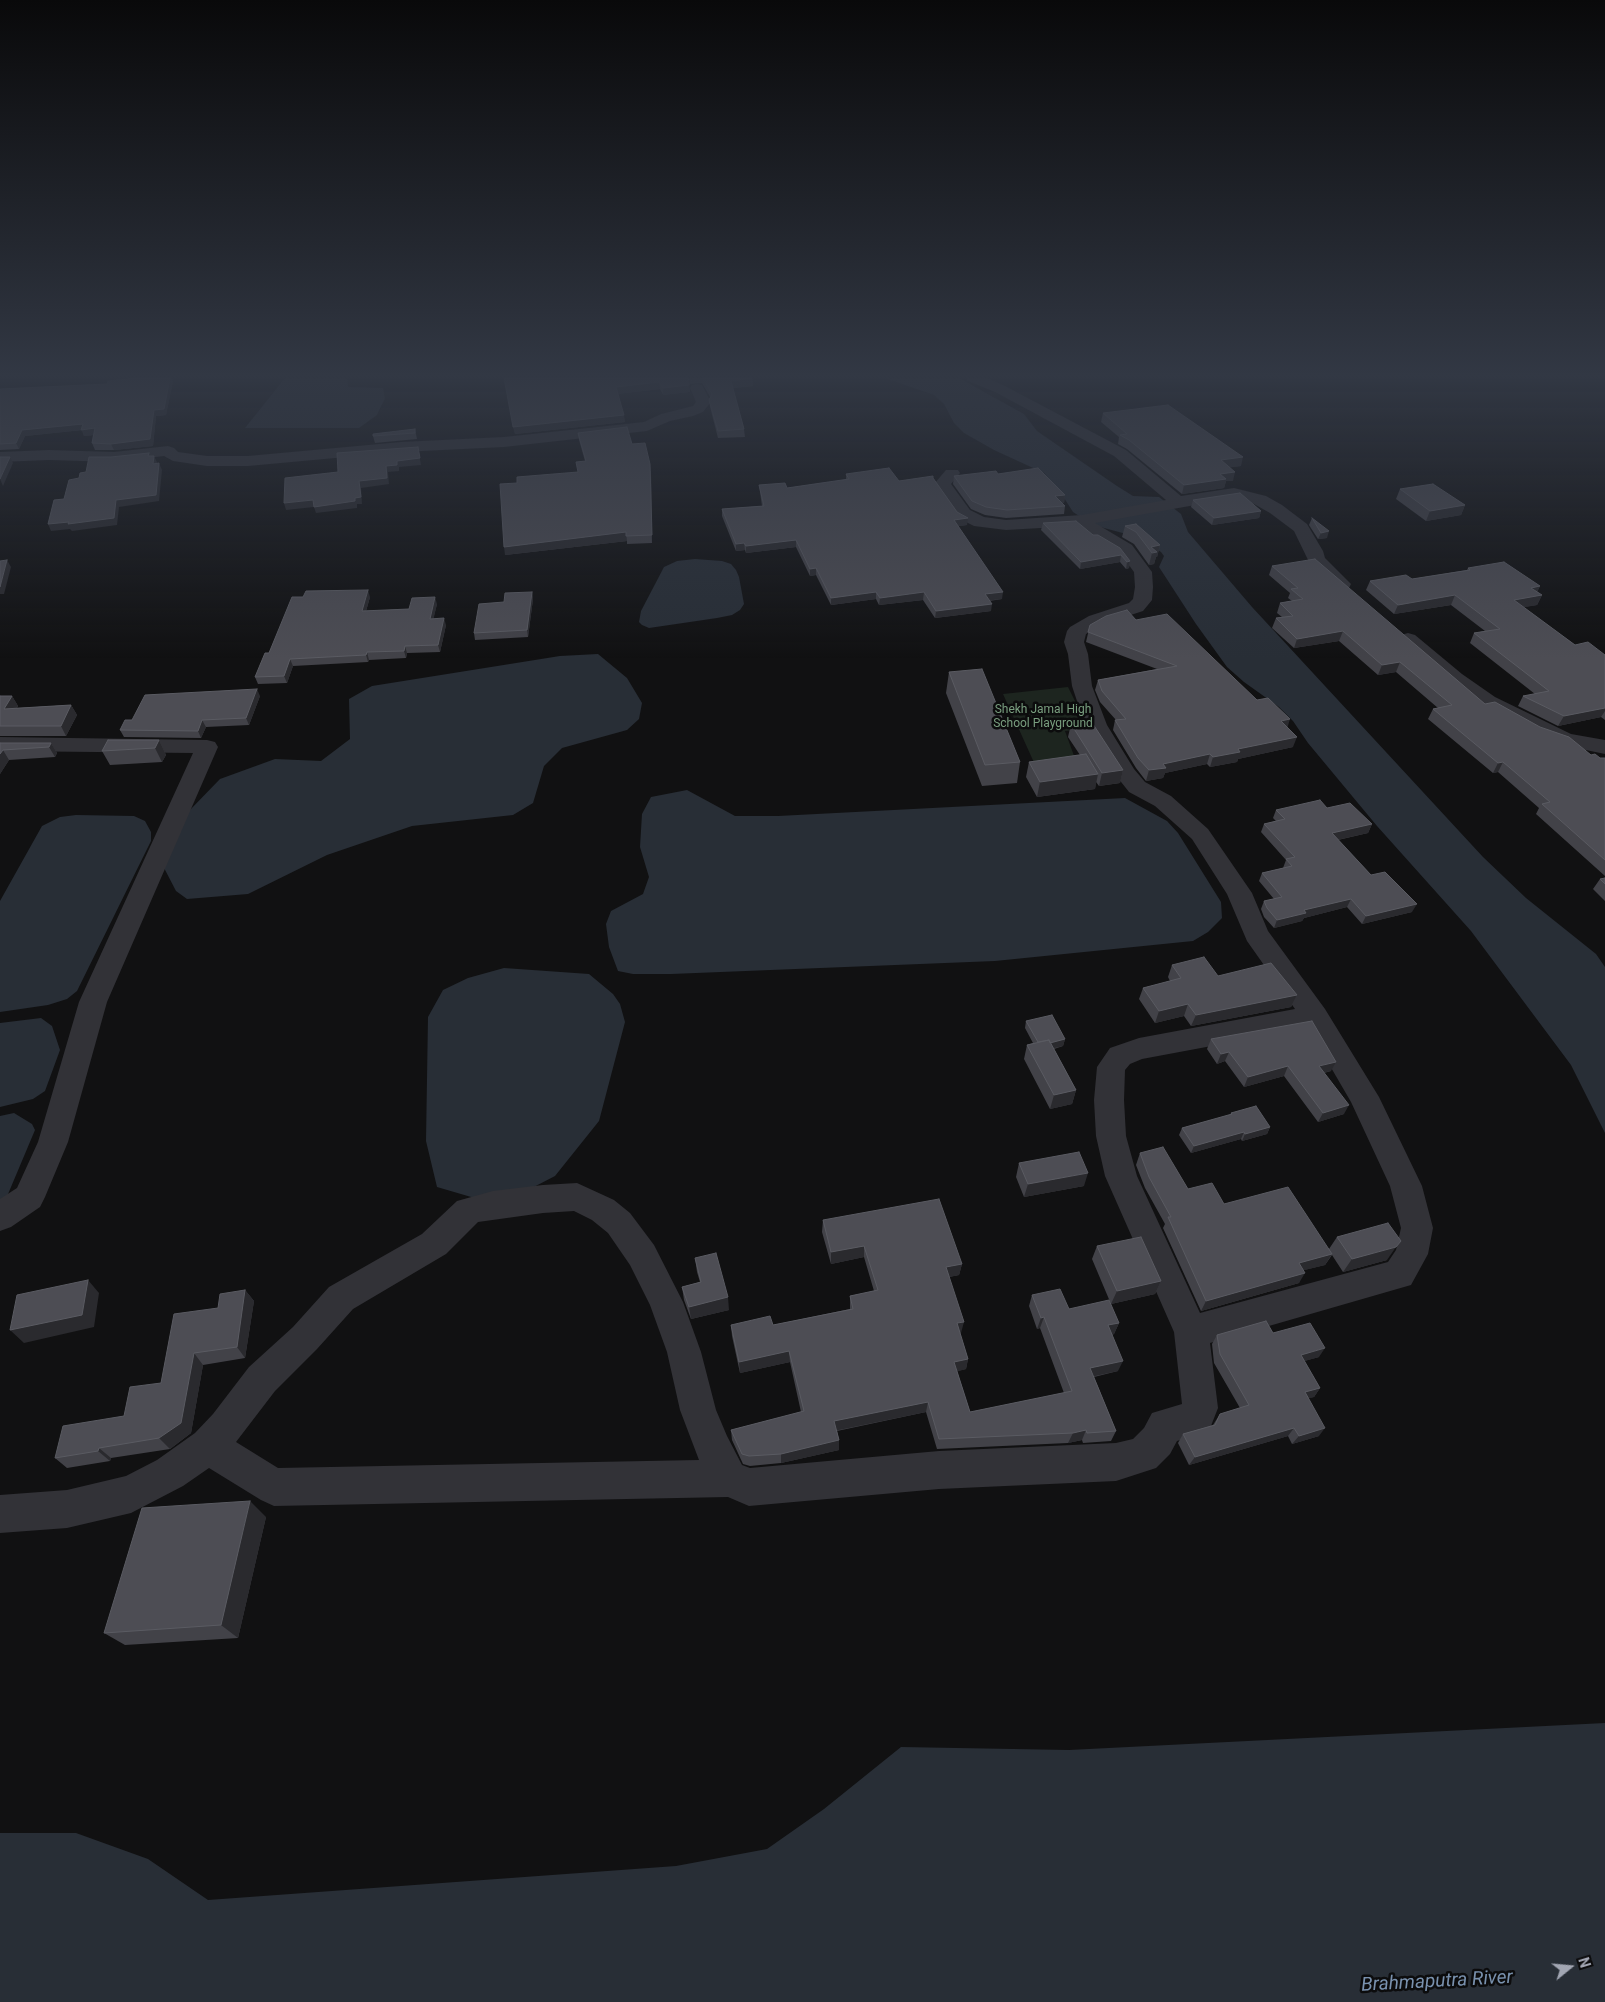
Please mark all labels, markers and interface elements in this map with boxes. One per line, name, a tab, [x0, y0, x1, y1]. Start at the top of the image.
park label: Shekh Jamal High School Playground	[993, 703, 1093, 731]
north arrow	[1545, 1942, 1595, 1992]
text: N	[1575, 1956, 1593, 1970]
water label: Brahmaputra River	[1361, 1967, 1513, 1997]

